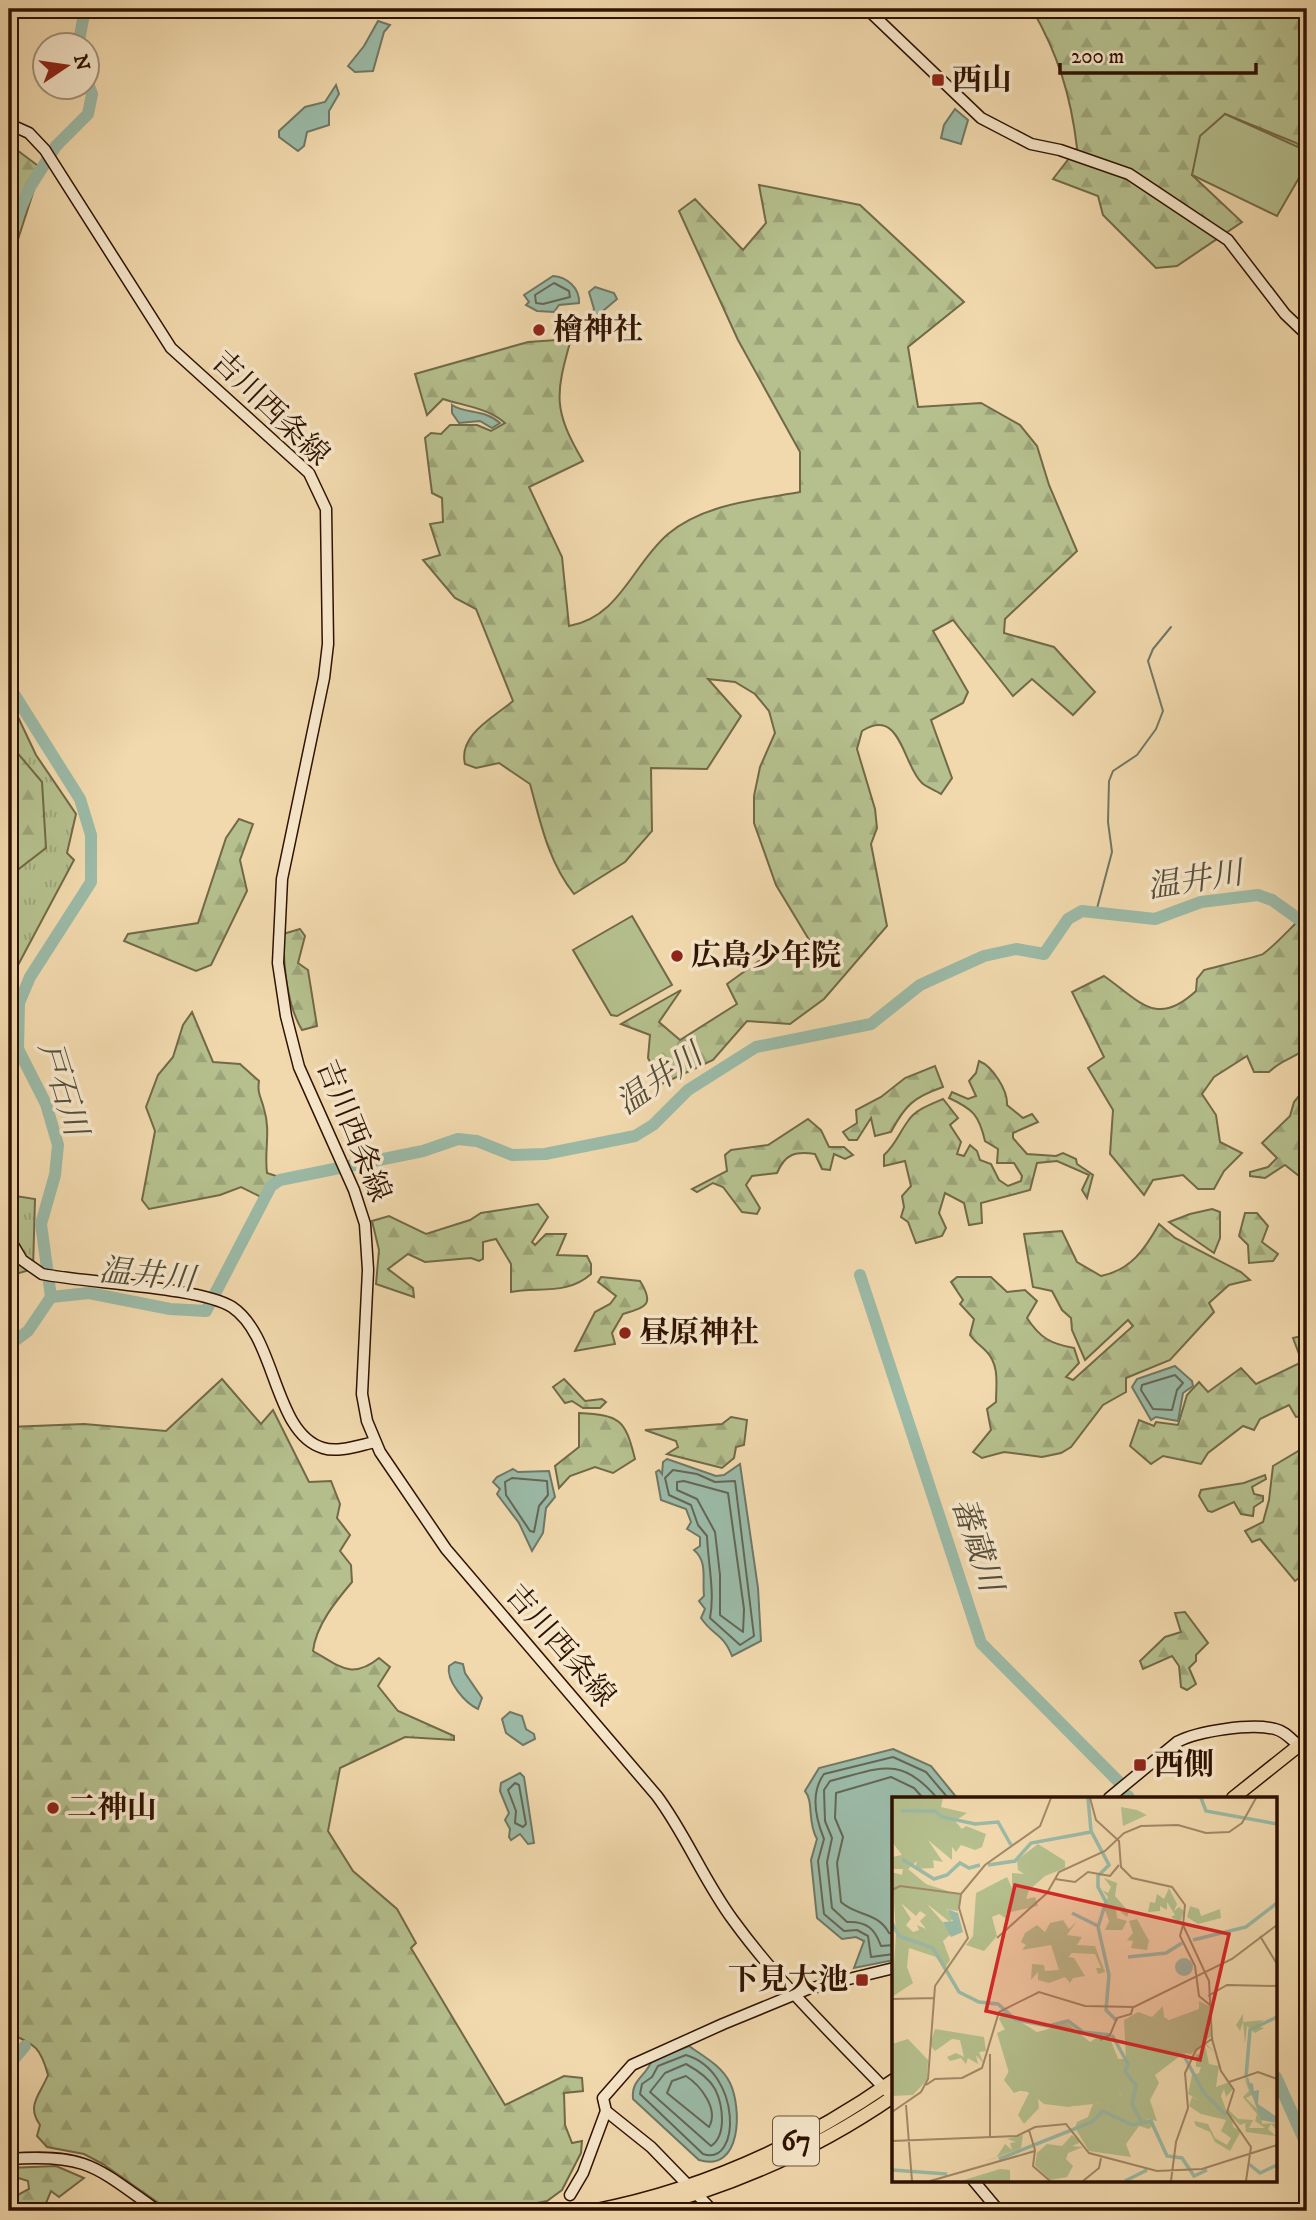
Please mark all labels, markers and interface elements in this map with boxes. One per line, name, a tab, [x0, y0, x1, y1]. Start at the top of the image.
north arrow	[32, 32, 102, 102]
scale bar	[1060, 32, 1256, 76]
text: 200 m	[1071, 44, 1124, 70]
text: N	[68, 52, 94, 73]
place label: 西山	[952, 62, 1012, 99]
marker: 西山	[930, 72, 946, 88]
place label: 檜神社	[553, 312, 643, 349]
marker: 檜神社	[531, 322, 547, 338]
street label: 吉川西条線	[203, 344, 337, 474]
water label: 温井川	[1144, 853, 1248, 908]
place label: 広島少年院	[691, 938, 841, 975]
marker: 広島少年院	[669, 948, 685, 964]
water label: 温井川	[609, 1034, 713, 1124]
water label: 戸石川	[29, 1037, 96, 1144]
street label: 吉川西条線	[308, 1055, 398, 1207]
water label: 温井川	[97, 1251, 200, 1301]
place label: 昼原神社	[639, 1315, 759, 1352]
marker: 昼原神社	[617, 1325, 633, 1341]
water label: 蕃蔵川	[942, 1493, 1011, 1600]
street label: 吉川西条線	[497, 1577, 623, 1715]
place label: 西側	[1154, 1747, 1214, 1784]
marker: 西側	[1132, 1757, 1148, 1773]
place label: 二神山	[67, 1790, 157, 1827]
inset map	[892, 1797, 1278, 2182]
marker: 二神山	[45, 1800, 61, 1816]
place label: 下見大池	[728, 1962, 848, 1999]
marker: 下見大池	[854, 1972, 870, 1988]
road number: 67	[773, 2116, 819, 2166]

